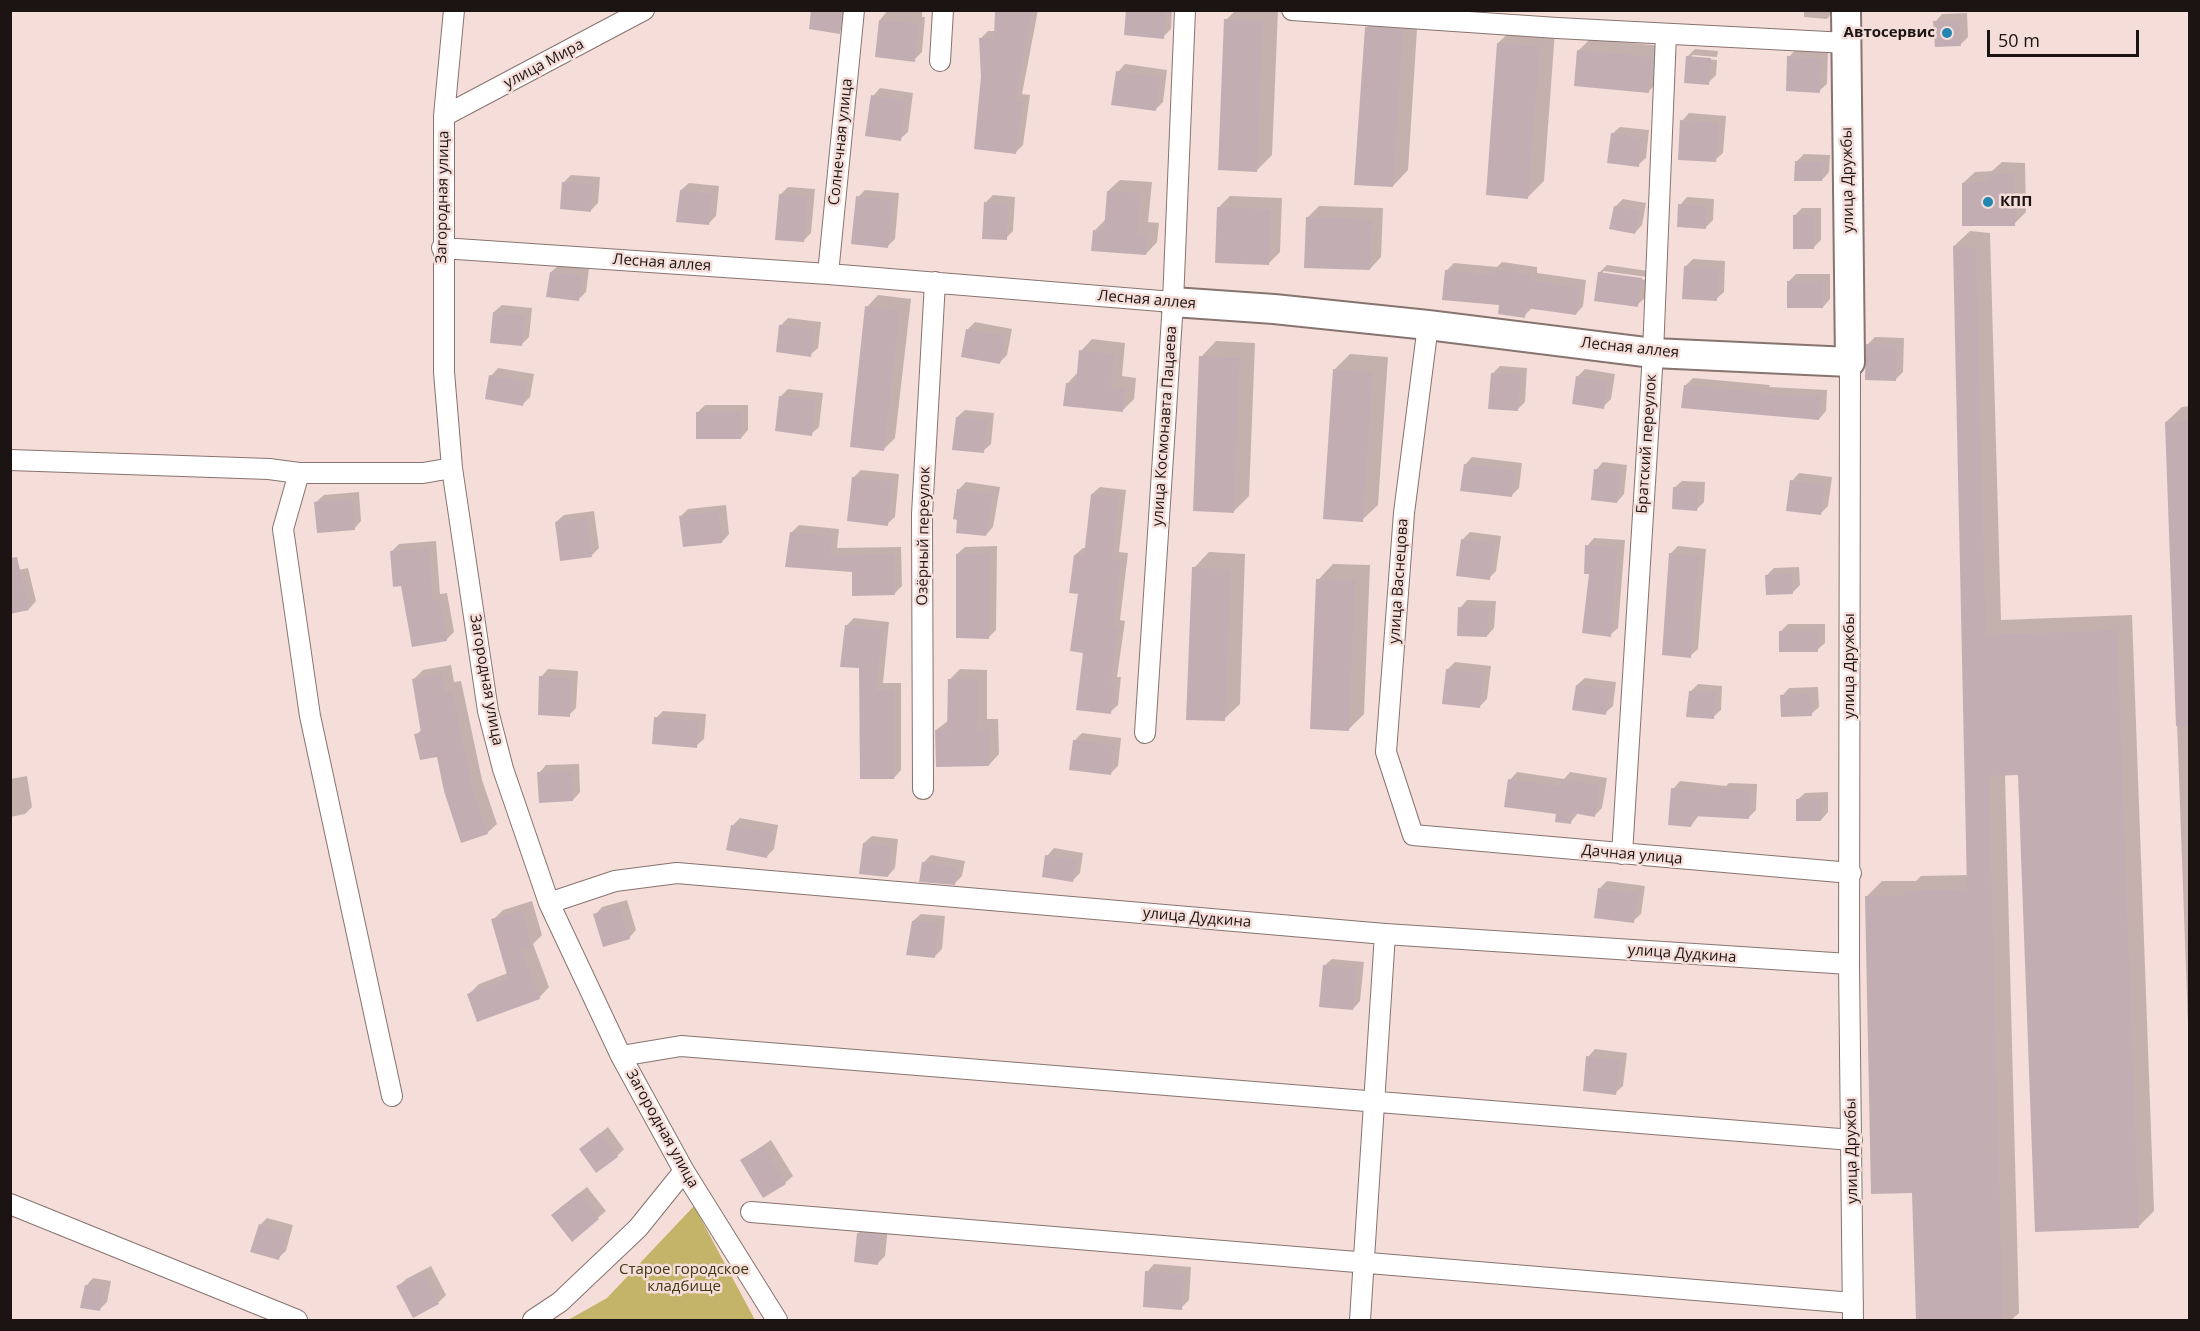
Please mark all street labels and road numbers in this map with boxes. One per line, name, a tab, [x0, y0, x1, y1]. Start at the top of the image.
street label: улица Мира	[501, 35, 587, 93]
street label: Солнечная улица	[825, 78, 857, 206]
street label: улица Дружбы	[1838, 127, 1858, 233]
street label: Загородная улица	[433, 130, 453, 264]
street label: Лесная аллея	[612, 251, 712, 275]
street label: Лесная аллея	[1097, 287, 1197, 313]
street label: улица Космонавта Пацаева	[1149, 325, 1181, 527]
street label: Лесная аллея	[1580, 334, 1680, 362]
street label: Братский переулок	[1633, 374, 1661, 514]
street label: Озёрный переулок	[914, 466, 934, 606]
street label: улица Васнецова	[1386, 518, 1412, 644]
street label: Загородная улица	[466, 613, 506, 747]
street label: улица Дружбы	[1841, 613, 1859, 719]
street label: Дачная улица	[1581, 842, 1683, 868]
street label: улица Дудкина	[1142, 904, 1252, 932]
street label: улица Дудкина	[1627, 941, 1737, 967]
street label: Загородная улица	[622, 1067, 702, 1191]
street label: улица Дружбы	[1842, 1098, 1862, 1204]

